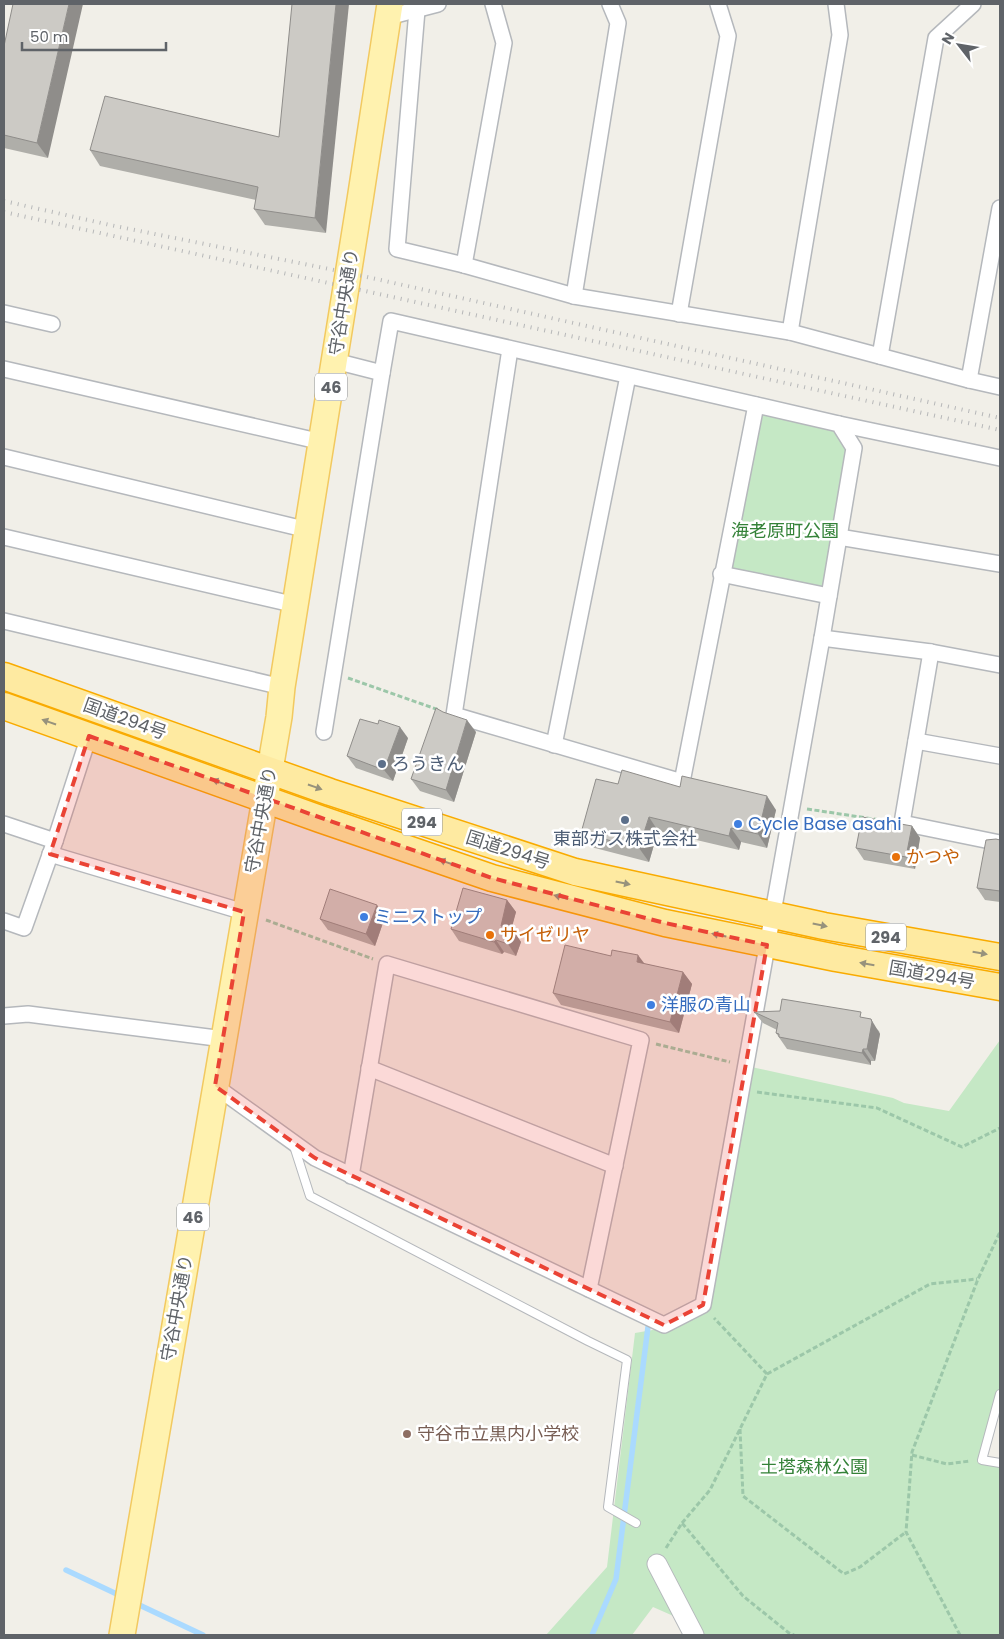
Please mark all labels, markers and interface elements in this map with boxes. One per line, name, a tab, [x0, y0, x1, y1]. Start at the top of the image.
scale bar	[22, 20, 166, 52]
north arrow	[934, 20, 984, 70]
text: 50 m	[30, 26, 68, 47]
text: N	[937, 29, 959, 48]
street label: 守谷中央通り	[323, 247, 364, 357]
road number: 46	[315, 374, 347, 401]
park label: 海老原町公園	[731, 518, 839, 543]
street label: 国道294号	[80, 692, 170, 745]
one-way arrow	[41, 718, 56, 726]
place label: ろうきん	[392, 751, 464, 776]
marker: ろうきん	[376, 758, 388, 770]
street label: 守谷中央通り	[239, 765, 282, 875]
one-way arrow	[211, 778, 226, 786]
one-way arrow	[308, 784, 323, 791]
road number: 294	[402, 809, 442, 836]
place label: Cycle Base asahi	[748, 811, 902, 836]
marker: 東部ガス株式会社	[619, 814, 631, 826]
marker: Cycle Base asahi	[732, 818, 744, 830]
street label: 国道294号	[463, 824, 553, 875]
place label: 東部ガス株式会社	[553, 826, 697, 851]
place label: かつや	[906, 844, 960, 869]
marker: かつや	[890, 851, 902, 863]
one-way arrow	[438, 858, 453, 866]
one-way arrow	[615, 879, 630, 887]
one-way arrow	[553, 892, 568, 900]
place label: ミニストップ	[374, 904, 482, 929]
marker: ミニストップ	[358, 911, 370, 923]
place label: サイゼリヤ	[500, 922, 590, 947]
one-way arrow	[812, 922, 828, 930]
road number: 294	[866, 924, 906, 950]
marker: サイゼリヤ	[484, 929, 496, 941]
one-way arrow	[710, 930, 726, 938]
one-way arrow	[972, 950, 988, 958]
street label: 国道294号	[887, 955, 977, 994]
one-way arrow	[859, 959, 875, 967]
place label: 洋服の青山	[661, 992, 751, 1017]
marker: 洋服の青山	[645, 999, 657, 1011]
road number: 46	[177, 1204, 209, 1230]
street label: 守谷中央通り	[155, 1253, 198, 1363]
place label: 守谷市立黒内小学校	[417, 1421, 579, 1446]
marker: 守谷市立黒内小学校	[401, 1428, 413, 1440]
park label: 土塔森林公園	[760, 1454, 868, 1479]

